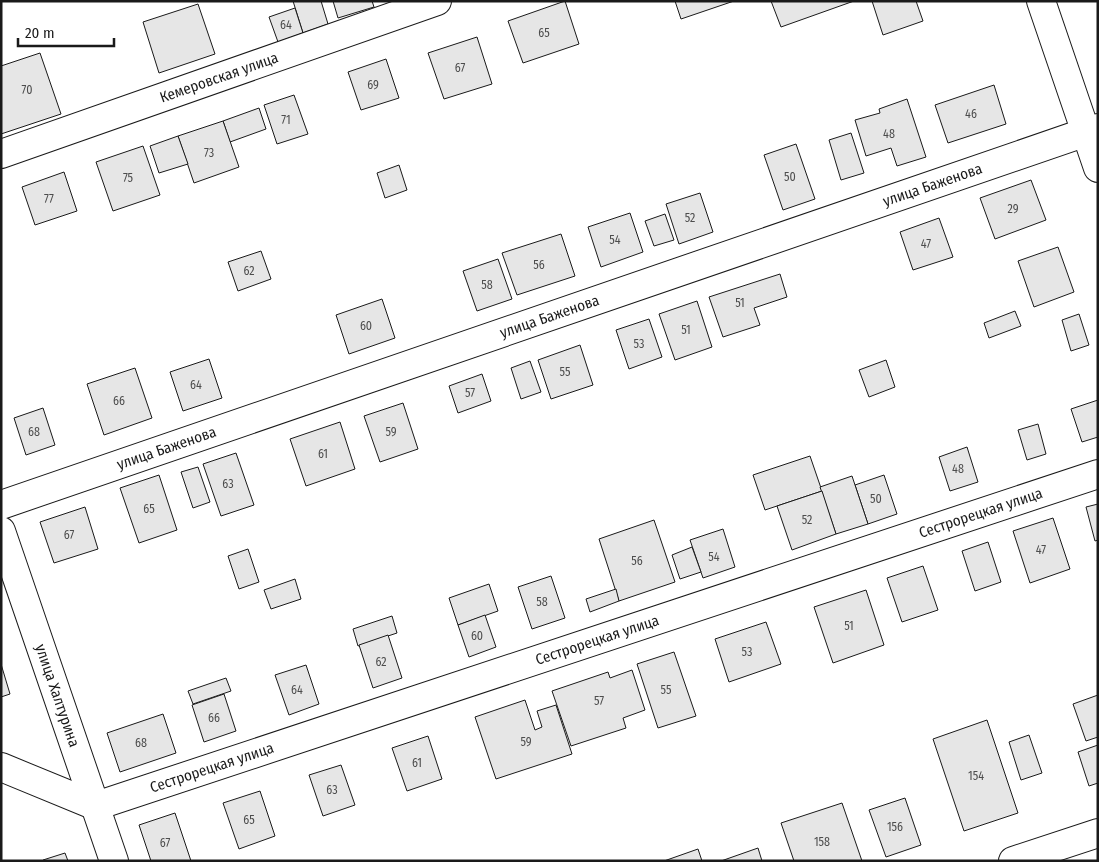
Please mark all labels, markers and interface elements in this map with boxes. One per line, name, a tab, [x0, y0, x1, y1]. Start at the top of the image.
scale bar	[18, 15, 114, 47]
house number: 64	[280, 18, 292, 32]
text: 20 m	[25, 24, 55, 42]
house number: 65	[538, 26, 550, 40]
street label: Кемеровская улица	[157, 48, 281, 107]
house number: 67	[455, 61, 465, 75]
house number: 69	[367, 78, 379, 92]
house number: 70	[22, 83, 32, 97]
house number: 46	[965, 107, 977, 121]
house number: 71	[281, 113, 291, 127]
house number: 48	[883, 127, 895, 141]
house number: 73	[204, 146, 214, 160]
street label: улица Баженова	[880, 159, 985, 210]
house number: 50	[784, 170, 796, 184]
house number: 75	[123, 171, 134, 185]
house number: 77	[44, 192, 54, 206]
house number: 29	[1007, 202, 1019, 216]
house number: 52	[685, 211, 695, 225]
house number: 54	[609, 233, 621, 247]
house number: 47	[921, 237, 931, 251]
house number: 56	[533, 258, 545, 272]
house number: 62	[243, 264, 255, 278]
house number: 58	[481, 278, 493, 292]
street label: улица Баженова	[497, 291, 602, 342]
house number: 51	[735, 296, 745, 310]
house number: 60	[360, 319, 372, 333]
house number: 51	[681, 323, 691, 337]
house number: 53	[634, 337, 644, 351]
house number: 55	[560, 365, 571, 379]
house number: 64	[190, 378, 202, 392]
house number: 57	[465, 386, 475, 400]
house number: 66	[113, 394, 125, 408]
street label: улица Баженова	[114, 423, 219, 474]
house number: 68	[28, 425, 40, 439]
house number: 59	[385, 425, 397, 439]
house number: 61	[318, 447, 328, 461]
house number: 48	[952, 462, 964, 476]
house number: 63	[222, 477, 234, 491]
street label: Сестрорецкая улица	[917, 484, 1045, 542]
house number: 50	[870, 492, 882, 506]
house number: 65	[143, 502, 155, 516]
house number: 52	[802, 513, 812, 527]
house number: 67	[64, 528, 74, 542]
house number: 47	[1036, 543, 1046, 557]
house number: 54	[708, 550, 720, 564]
house number: 56	[631, 554, 643, 568]
house number: 58	[536, 595, 548, 609]
street label: Сестрорецкая улица	[533, 611, 661, 669]
house number: 51	[844, 619, 854, 633]
house number: 60	[471, 629, 483, 643]
street label: улица Халтурина	[31, 642, 83, 749]
house number: 53	[742, 645, 752, 659]
house number: 62	[375, 655, 387, 669]
house number: 64	[291, 683, 303, 697]
house number: 55	[661, 683, 672, 697]
house number: 57	[594, 694, 604, 708]
house number: 66	[208, 711, 220, 725]
house number: 59	[520, 735, 532, 749]
house number: 68	[135, 736, 147, 750]
street label: Сестрорецкая улица	[148, 739, 276, 796]
house number: 61	[412, 756, 422, 770]
house number: 154	[968, 769, 984, 783]
house number: 63	[326, 783, 338, 797]
house number: 65	[243, 813, 255, 827]
house number: 156	[887, 820, 903, 834]
house number: 158	[814, 835, 830, 849]
house number: 67	[160, 836, 170, 850]

